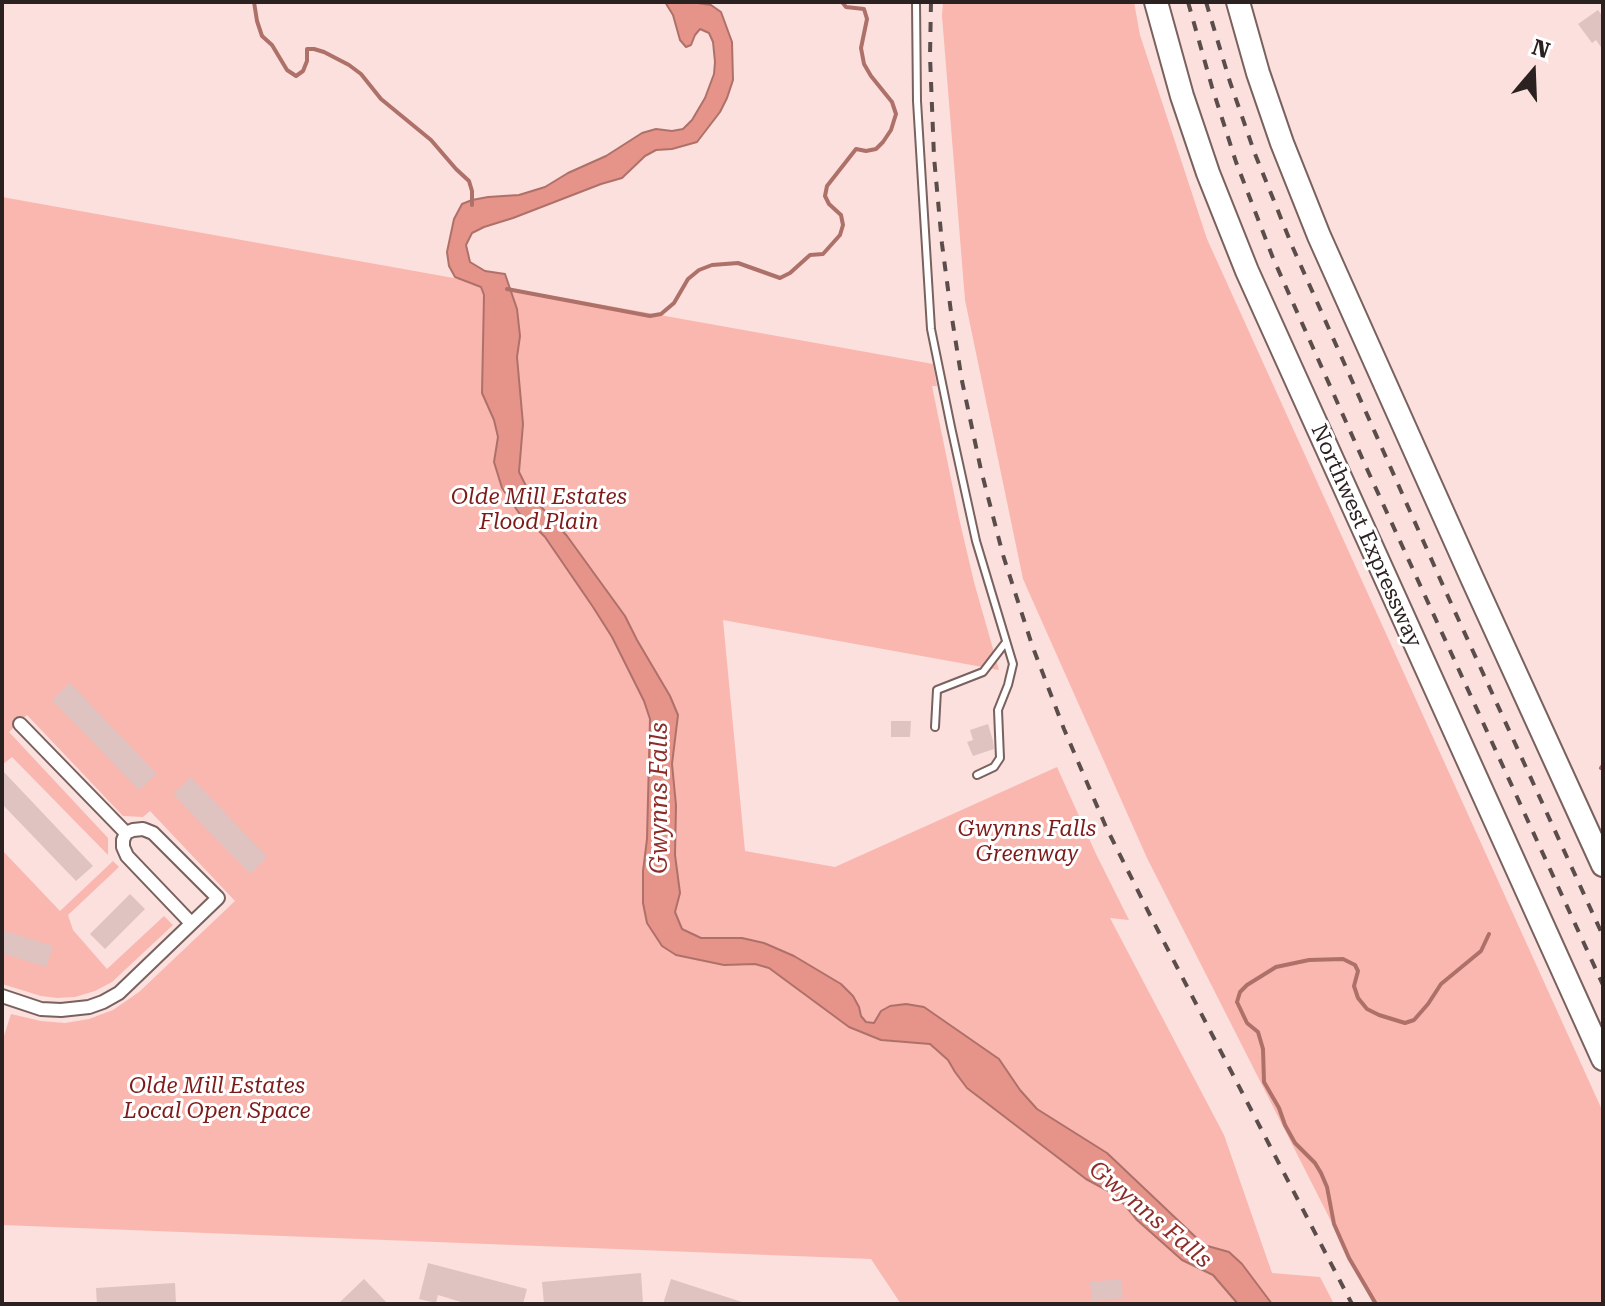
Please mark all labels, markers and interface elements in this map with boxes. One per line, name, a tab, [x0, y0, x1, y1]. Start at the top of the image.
north arrow	[1493, 32, 1573, 112]
text: N	[1529, 34, 1553, 63]
street label: Northwest Expressway	[1305, 420, 1427, 652]
park label: Olde Mill Estates Flood Plain	[451, 485, 627, 536]
water label: Gwynns Falls	[646, 722, 674, 874]
park label: Gwynns Falls Greenway	[958, 817, 1096, 868]
park label: Olde Mill Estates Local Open Space	[123, 1074, 311, 1126]
water label: Gwynns Falls	[1083, 1155, 1217, 1275]

